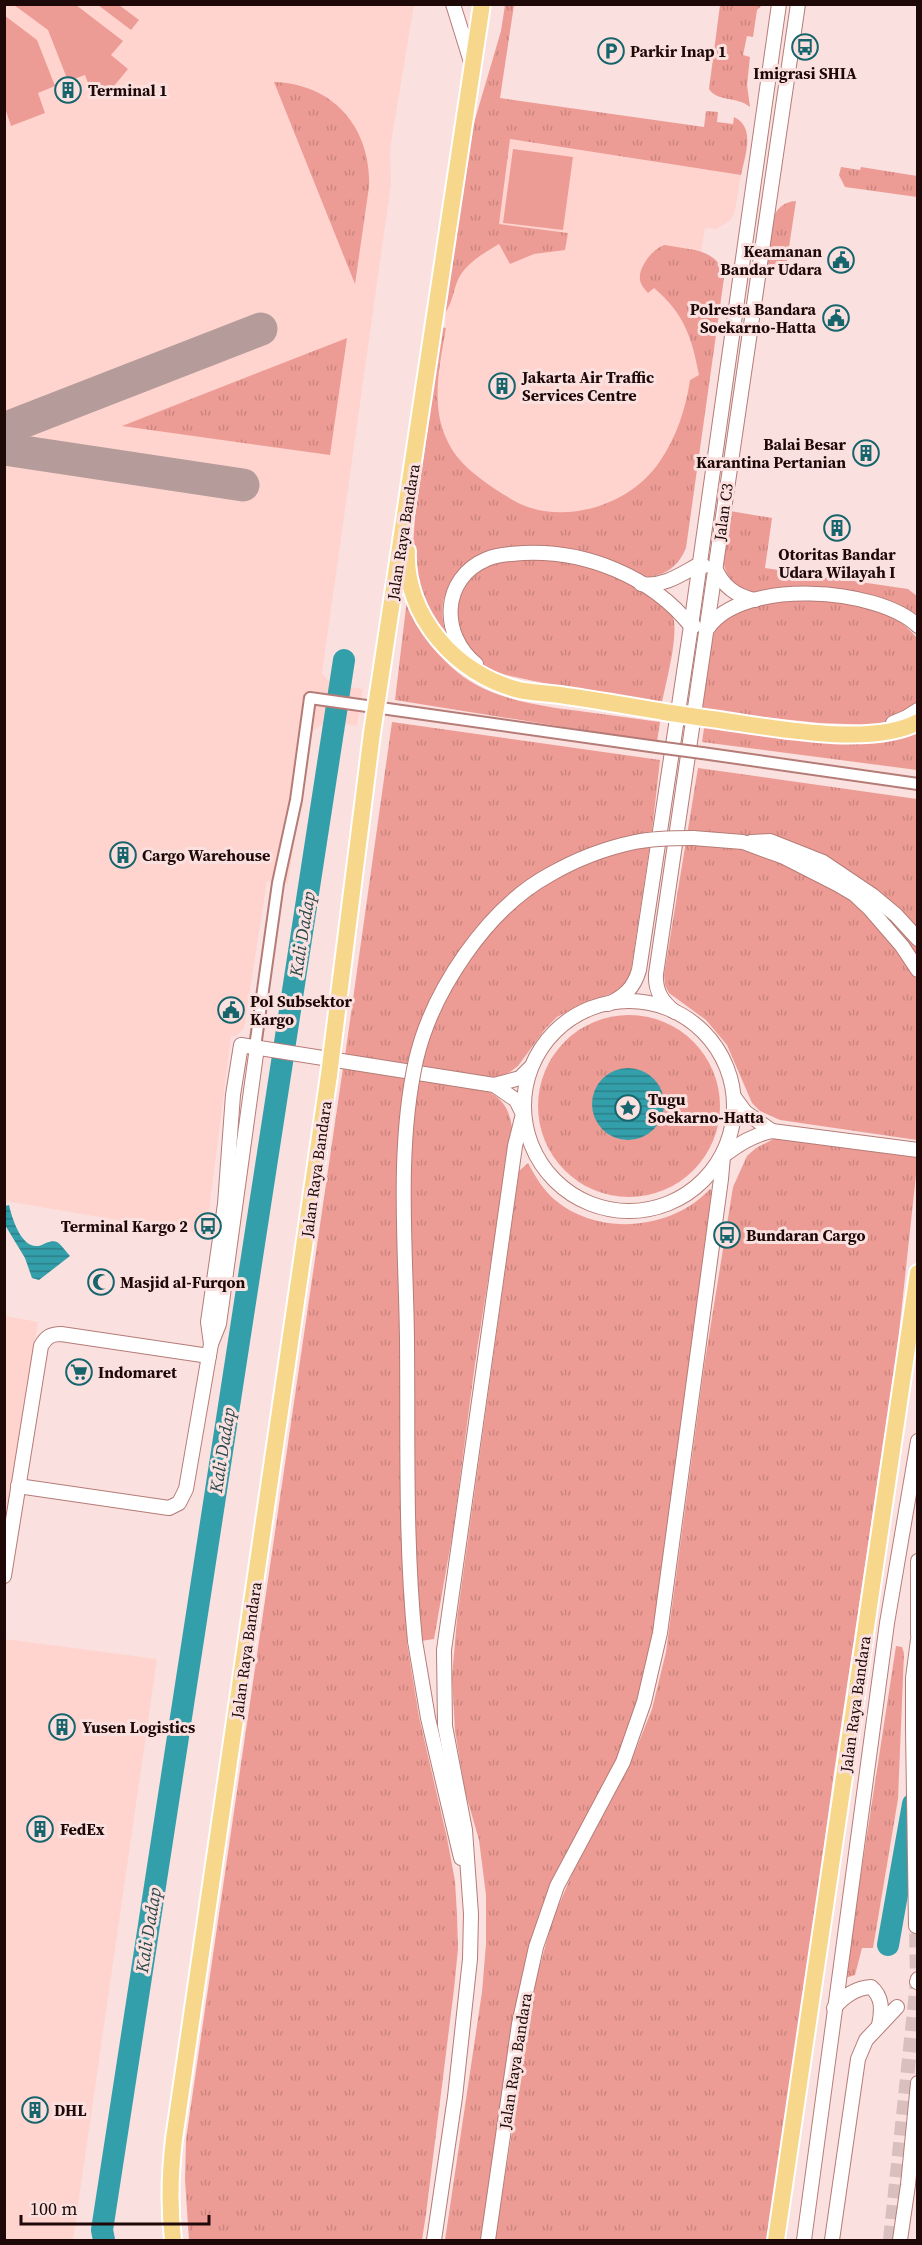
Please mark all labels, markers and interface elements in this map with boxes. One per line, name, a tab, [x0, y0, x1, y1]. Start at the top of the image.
bus stop icon: Imigrasi SHIA	[790, 32, 820, 62]
parking icon: Parkir Inap 1	[596, 36, 626, 66]
place label: Parkir Inap 1	[630, 40, 727, 62]
place label: Imigrasi SHIA	[753, 62, 857, 84]
building icon: Terminal 1	[53, 75, 83, 105]
place label: Terminal 1	[88, 79, 168, 101]
place label: Keamanan Bandar Udara	[720, 240, 822, 280]
public building icon: Keamanan Bandar Udara	[826, 245, 856, 275]
place label: Polresta Bandara Soekarno-Hatta	[690, 298, 817, 338]
public building icon: Polresta Bandara Soekarno-Hatta	[821, 303, 851, 333]
place label: Jakarta Air Traffic Services Centre	[521, 366, 654, 406]
building icon: Jakarta Air Traffic Services Centre	[487, 371, 517, 401]
place label: Balai Besar Karantina Pertanian	[696, 433, 847, 473]
building icon: Balai Besar Karantina Pertanian	[851, 438, 881, 468]
street label: Jalan Raya Bandara	[381, 462, 425, 603]
street label: Jalan C3	[708, 482, 738, 543]
building icon: Otoritas Bandar Udara Wilayah I	[822, 513, 852, 543]
place label: Otoritas Bandar Udara Wilayah I	[778, 543, 896, 583]
building icon: Cargo Warehouse	[108, 840, 138, 870]
place label: Cargo Warehouse	[142, 844, 270, 866]
water label: Kali Dadap	[283, 890, 321, 979]
place label: Pol Subsektor Kargo	[250, 990, 353, 1030]
public building icon: Pol Subsektor Kargo	[216, 995, 246, 1025]
place label: Tugu Soekarno-Hatta	[648, 1088, 765, 1128]
place icon: Tugu Soekarno-Hatta	[613, 1093, 643, 1123]
street label: Jalan Raya Bandara	[295, 1099, 337, 1240]
bus stop icon: Terminal Kargo 2	[193, 1211, 223, 1241]
place label: Terminal Kargo 2	[61, 1215, 188, 1237]
bus stop icon: Bundaran Cargo	[712, 1220, 742, 1250]
place label: Bundaran Cargo	[746, 1224, 865, 1246]
mosque icon: Masjid al-Furqon	[86, 1267, 116, 1297]
place label: Masjid al-Furqon	[120, 1271, 246, 1293]
supermarket icon: Indomaret	[64, 1357, 94, 1387]
place label: Indomaret	[98, 1361, 177, 1383]
water label: Kali Dadap	[203, 1406, 241, 1495]
street label: Jalan Raya Bandara	[225, 1580, 267, 1721]
street label: Jalan Raya Bandara	[834, 1634, 876, 1775]
building icon: Yusen Logistics	[47, 1712, 77, 1742]
place label: Yusen Logistics	[82, 1716, 195, 1738]
building icon: FedEx	[25, 1814, 55, 1844]
place label: FedEx	[60, 1818, 105, 1840]
water label: Kali Dadap	[129, 1886, 167, 1975]
street label: Jalan Raya Bandara	[493, 1991, 537, 2132]
building icon: DHL	[20, 2095, 50, 2125]
place label: DHL	[54, 2099, 86, 2121]
scale bar	[21, 2188, 208, 2226]
text: 100 m	[30, 2196, 77, 2221]

